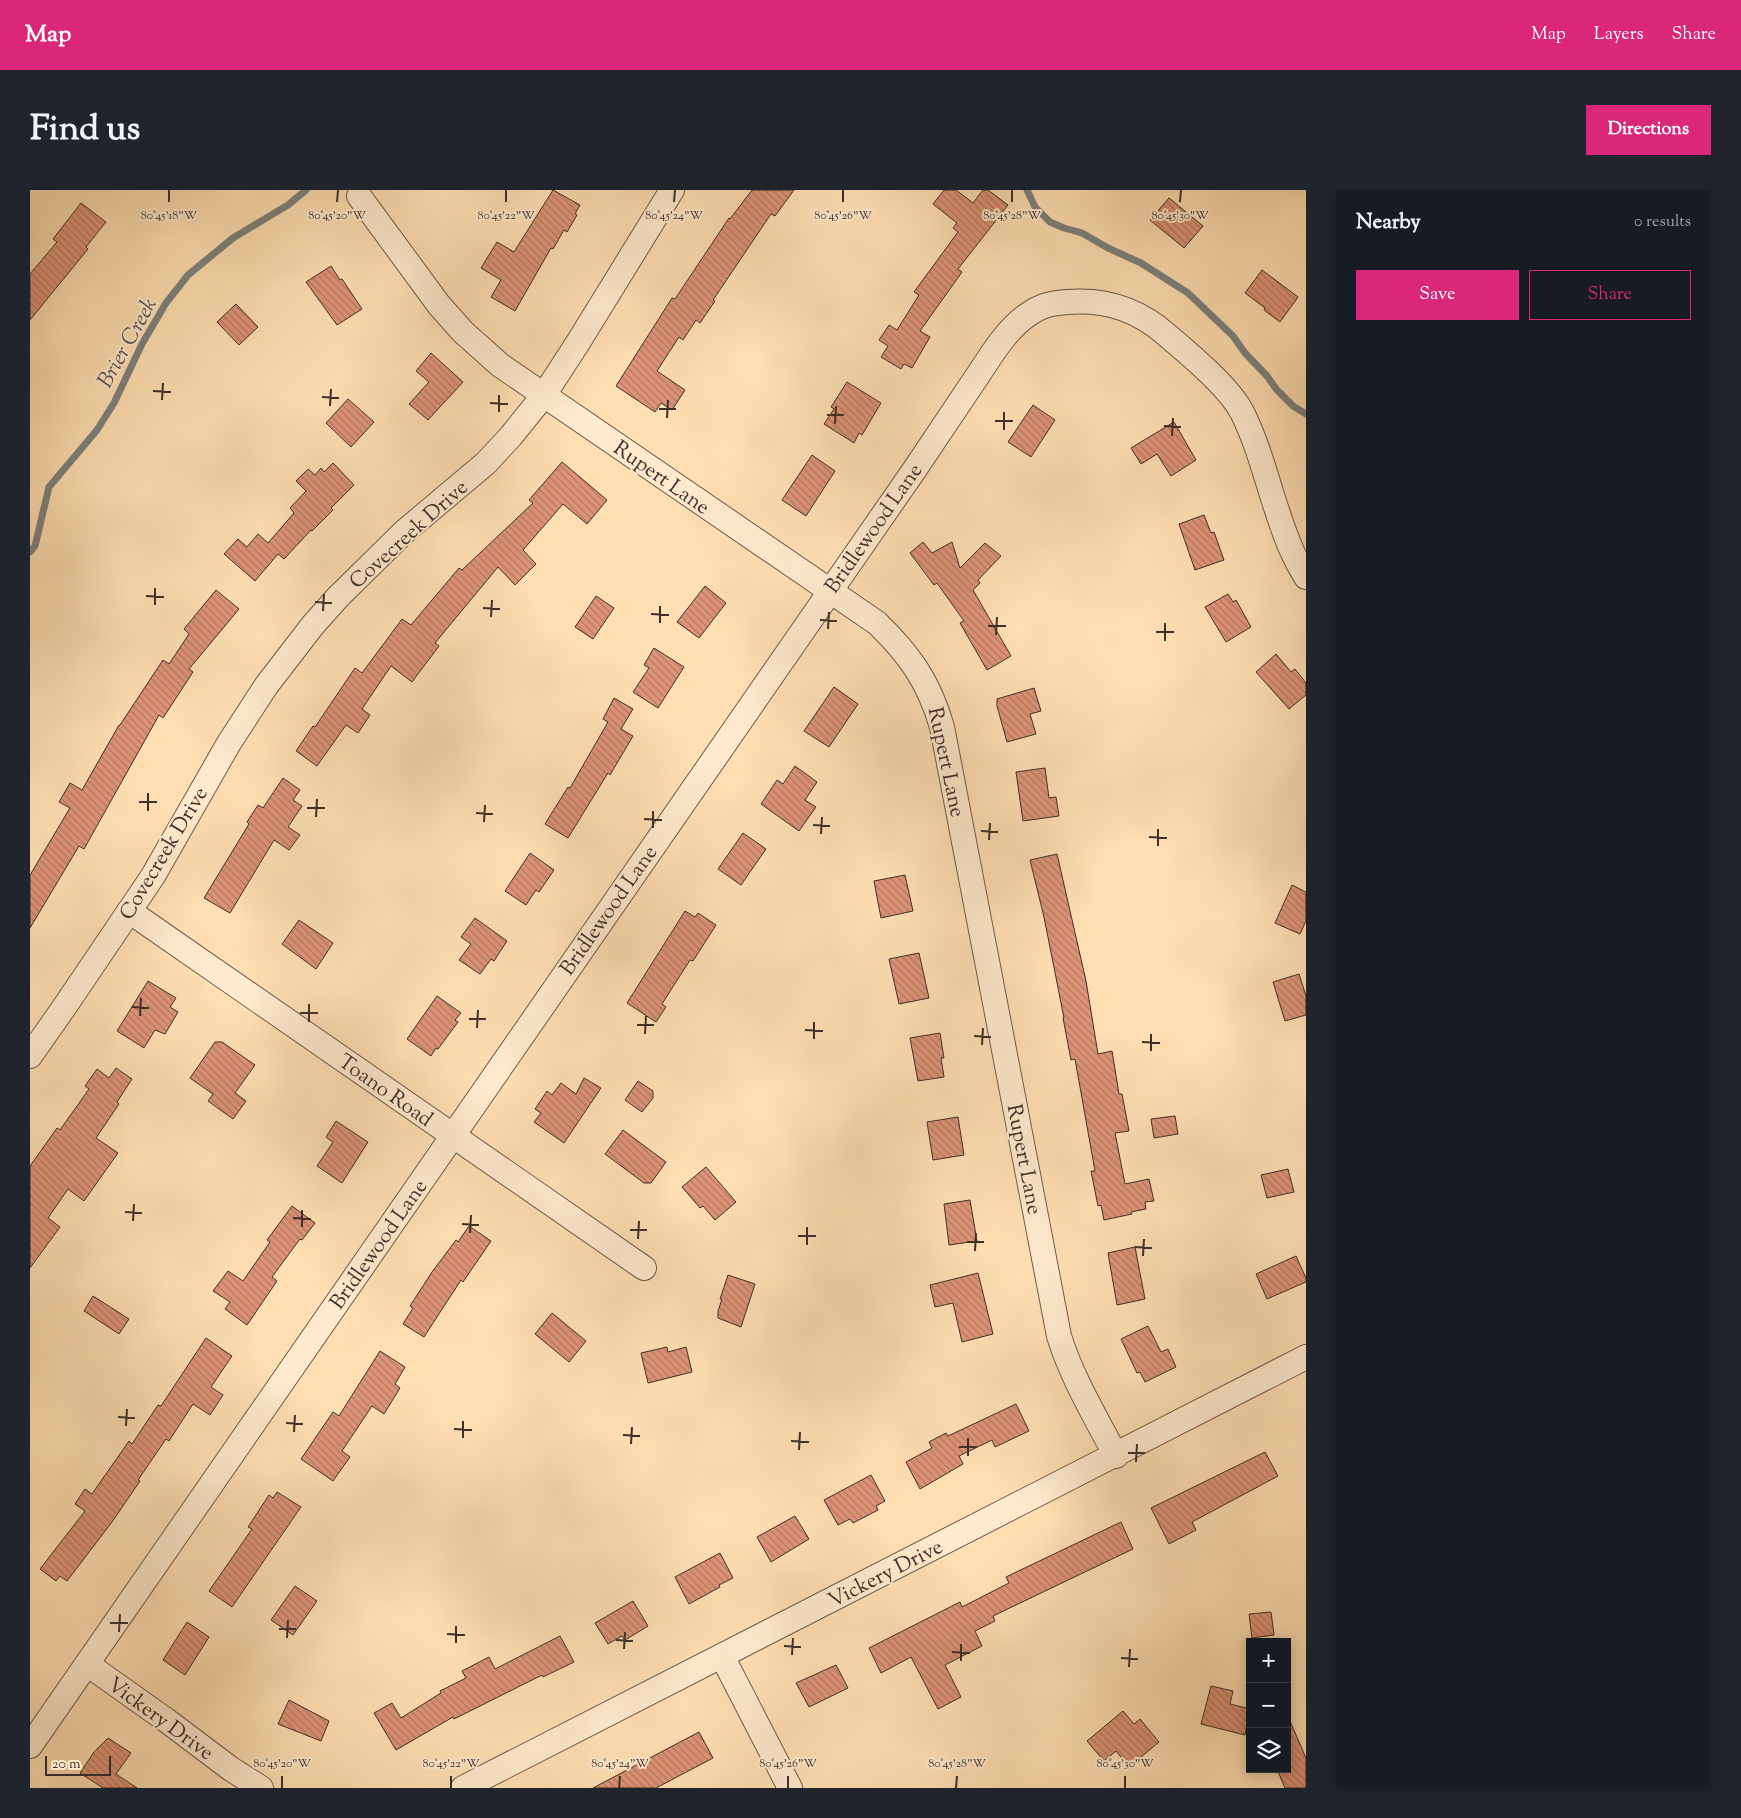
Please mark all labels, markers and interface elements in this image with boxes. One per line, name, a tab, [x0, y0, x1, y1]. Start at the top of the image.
text: Map	[25, 18, 71, 52]
text: Map	[1531, 22, 1566, 48]
text: Layers	[1594, 22, 1644, 48]
text: Share	[1672, 22, 1716, 48]
text: Find us	[30, 105, 140, 156]
button: Directions	[1586, 105, 1711, 155]
text: 80°45'18"W	[141, 207, 198, 225]
text: 80°45'20"W	[308, 207, 367, 225]
text: 80°45'22"W	[477, 207, 535, 225]
text: 80°45'24"W	[645, 207, 703, 225]
text: 80°45'26"W	[814, 207, 873, 225]
text: 80°45'28"W	[983, 207, 1042, 225]
text: 80°45'30"W	[1152, 207, 1209, 225]
text: Nearby	[1356, 208, 1421, 238]
text: 0 results	[1634, 211, 1691, 234]
button: Save	[1356, 270, 1519, 320]
button: Share	[1529, 270, 1691, 320]
water label: Brier Creek	[91, 292, 167, 394]
street label: Rupert Lane	[606, 434, 715, 523]
street label: Bridlewood Lane	[819, 458, 931, 600]
street label: Covecreek Drive	[343, 474, 475, 597]
street label: Rupert Lane	[919, 705, 971, 820]
street label: Covecreek Drive	[113, 782, 216, 926]
street label: Bridlewood Lane	[554, 840, 666, 982]
street label: Toano Road	[331, 1048, 438, 1135]
street label: Rupert Lane	[998, 1102, 1048, 1217]
street label: Bridlewood Lane	[324, 1174, 436, 1316]
street label: Vickery Drive	[823, 1533, 948, 1617]
map controls	[1246, 1638, 1291, 1773]
button: +	[1246, 1638, 1291, 1683]
street label: Vickery Drive	[100, 1671, 219, 1769]
button: −	[1246, 1683, 1291, 1728]
button: layers	[1246, 1728, 1291, 1773]
scale bar	[45, 1753, 111, 1776]
text: 20 m	[52, 1755, 81, 1775]
text: 80°45'20"W	[253, 1755, 312, 1773]
text: 80°45'22"W	[422, 1755, 480, 1773]
text: 80°45'24"W	[591, 1755, 649, 1773]
text: 80°45'26"W	[759, 1755, 818, 1773]
text: 80°45'28"W	[928, 1755, 987, 1773]
text: 80°45'30"W	[1097, 1755, 1154, 1773]

